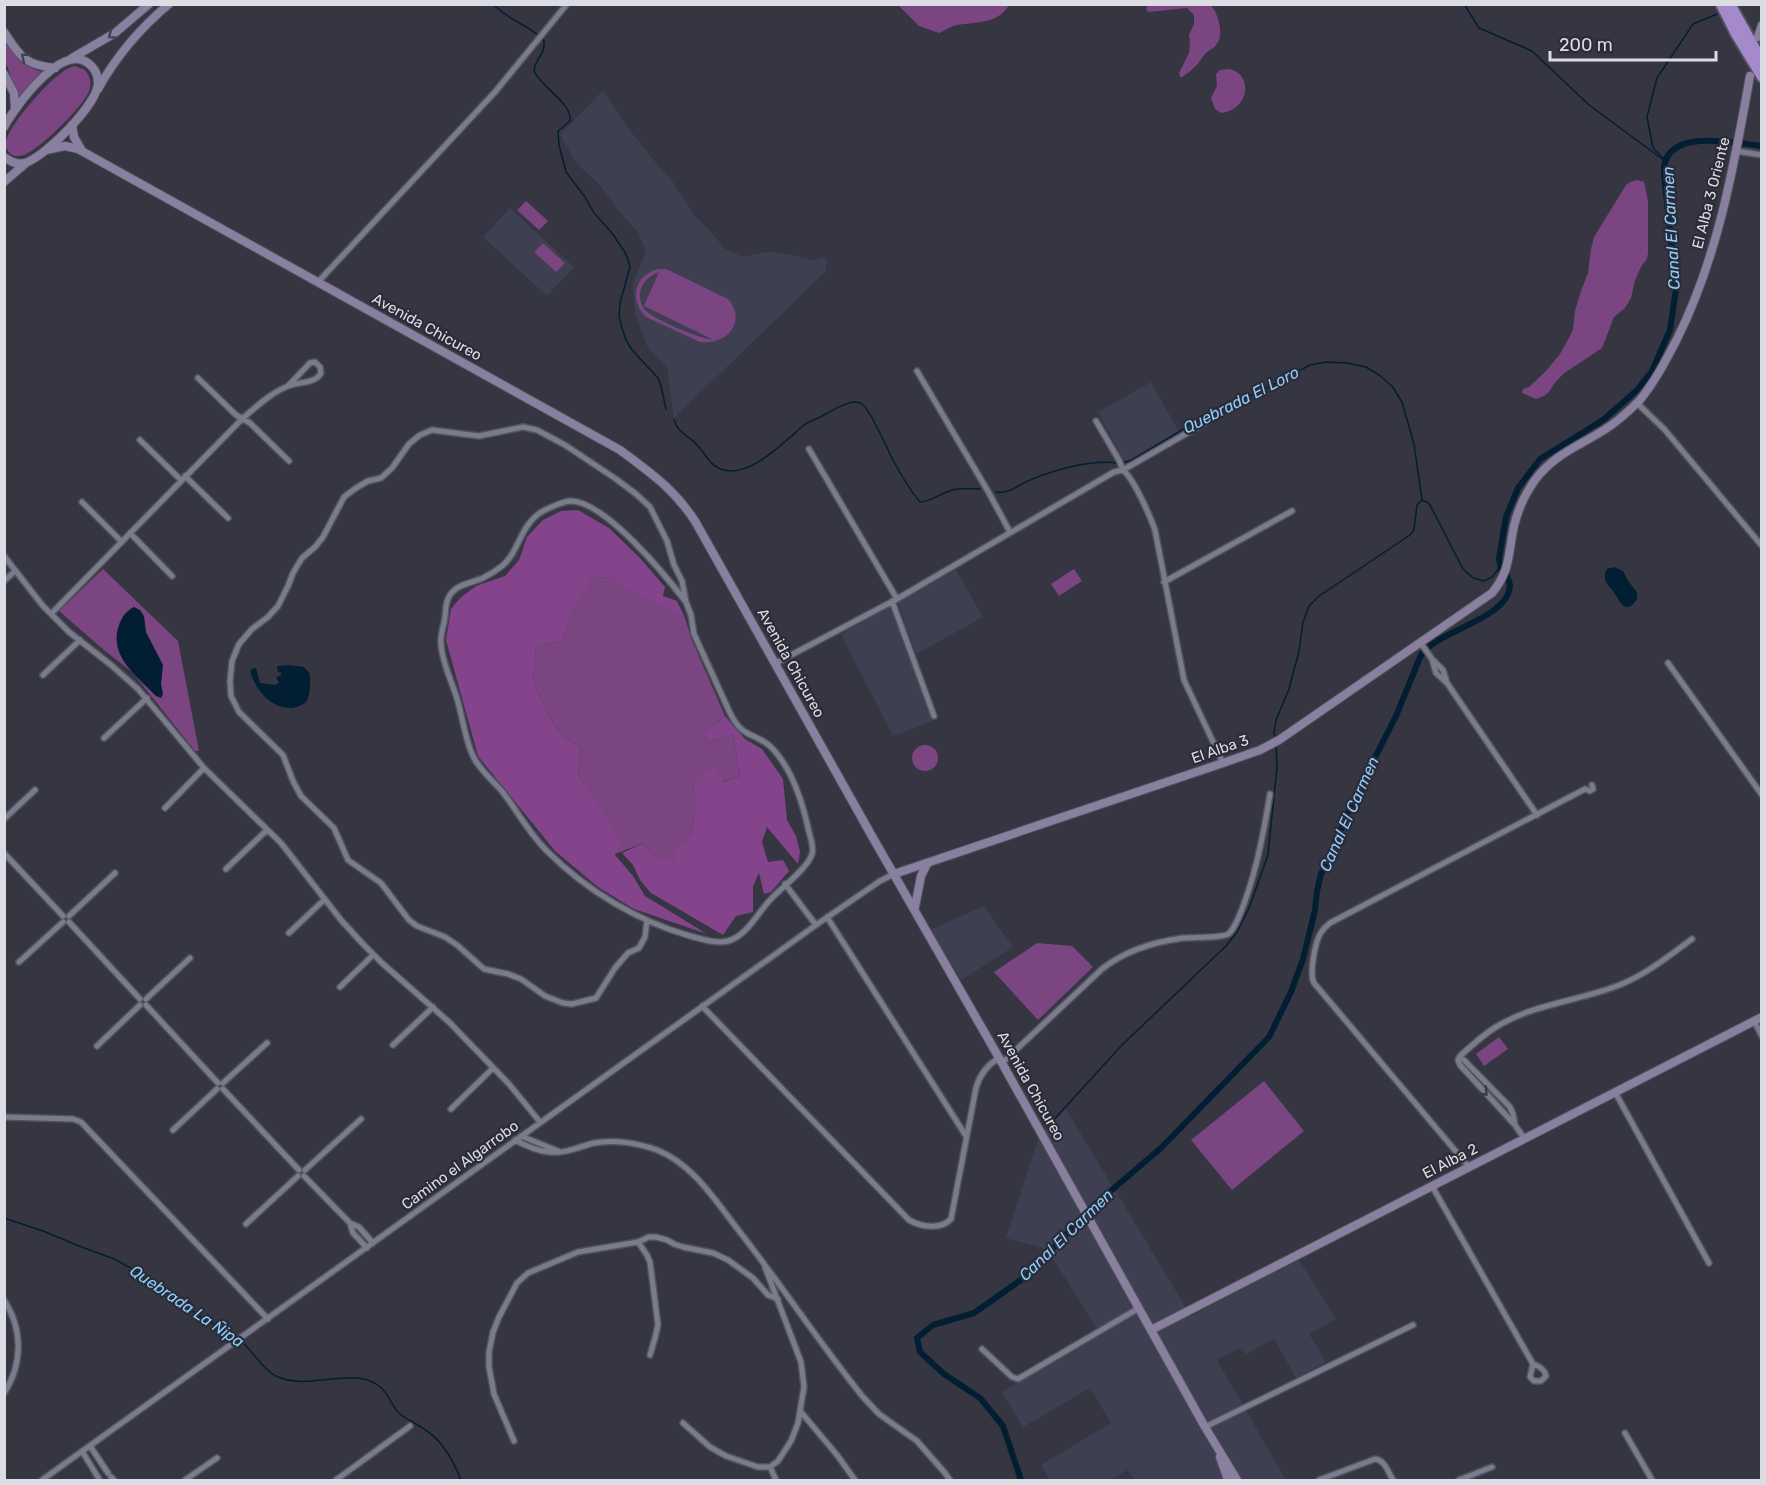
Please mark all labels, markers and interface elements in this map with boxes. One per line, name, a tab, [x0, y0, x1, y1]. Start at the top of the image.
scale bar	[1550, 24, 1716, 62]
one-way arrow	[107, 28, 118, 39]
text: 200 m	[1559, 34, 1613, 56]
one-way arrow	[21, 54, 32, 65]
street label: El Alba 3 Oriente	[1688, 135, 1734, 251]
water label: Canal El Carmen	[1658, 166, 1684, 290]
street label: Avenida Chicureo	[369, 289, 485, 365]
water label: Quebrada El Loro	[1180, 363, 1302, 437]
street label: Avenida Chicureo	[753, 605, 829, 721]
street label: El Alba 3	[1189, 731, 1251, 767]
water label: Canal El Carmen	[1315, 754, 1383, 874]
street label: Avenida Chicureo	[993, 1028, 1069, 1144]
one-way arrow	[1477, 1085, 1488, 1095]
street label: Camino el Algarrobo	[398, 1116, 522, 1214]
street label: El Alba 2	[1419, 1139, 1481, 1183]
water label: Canal El Carmen	[1015, 1185, 1117, 1285]
water label: Quebrada La Ñipa	[126, 1261, 248, 1351]

